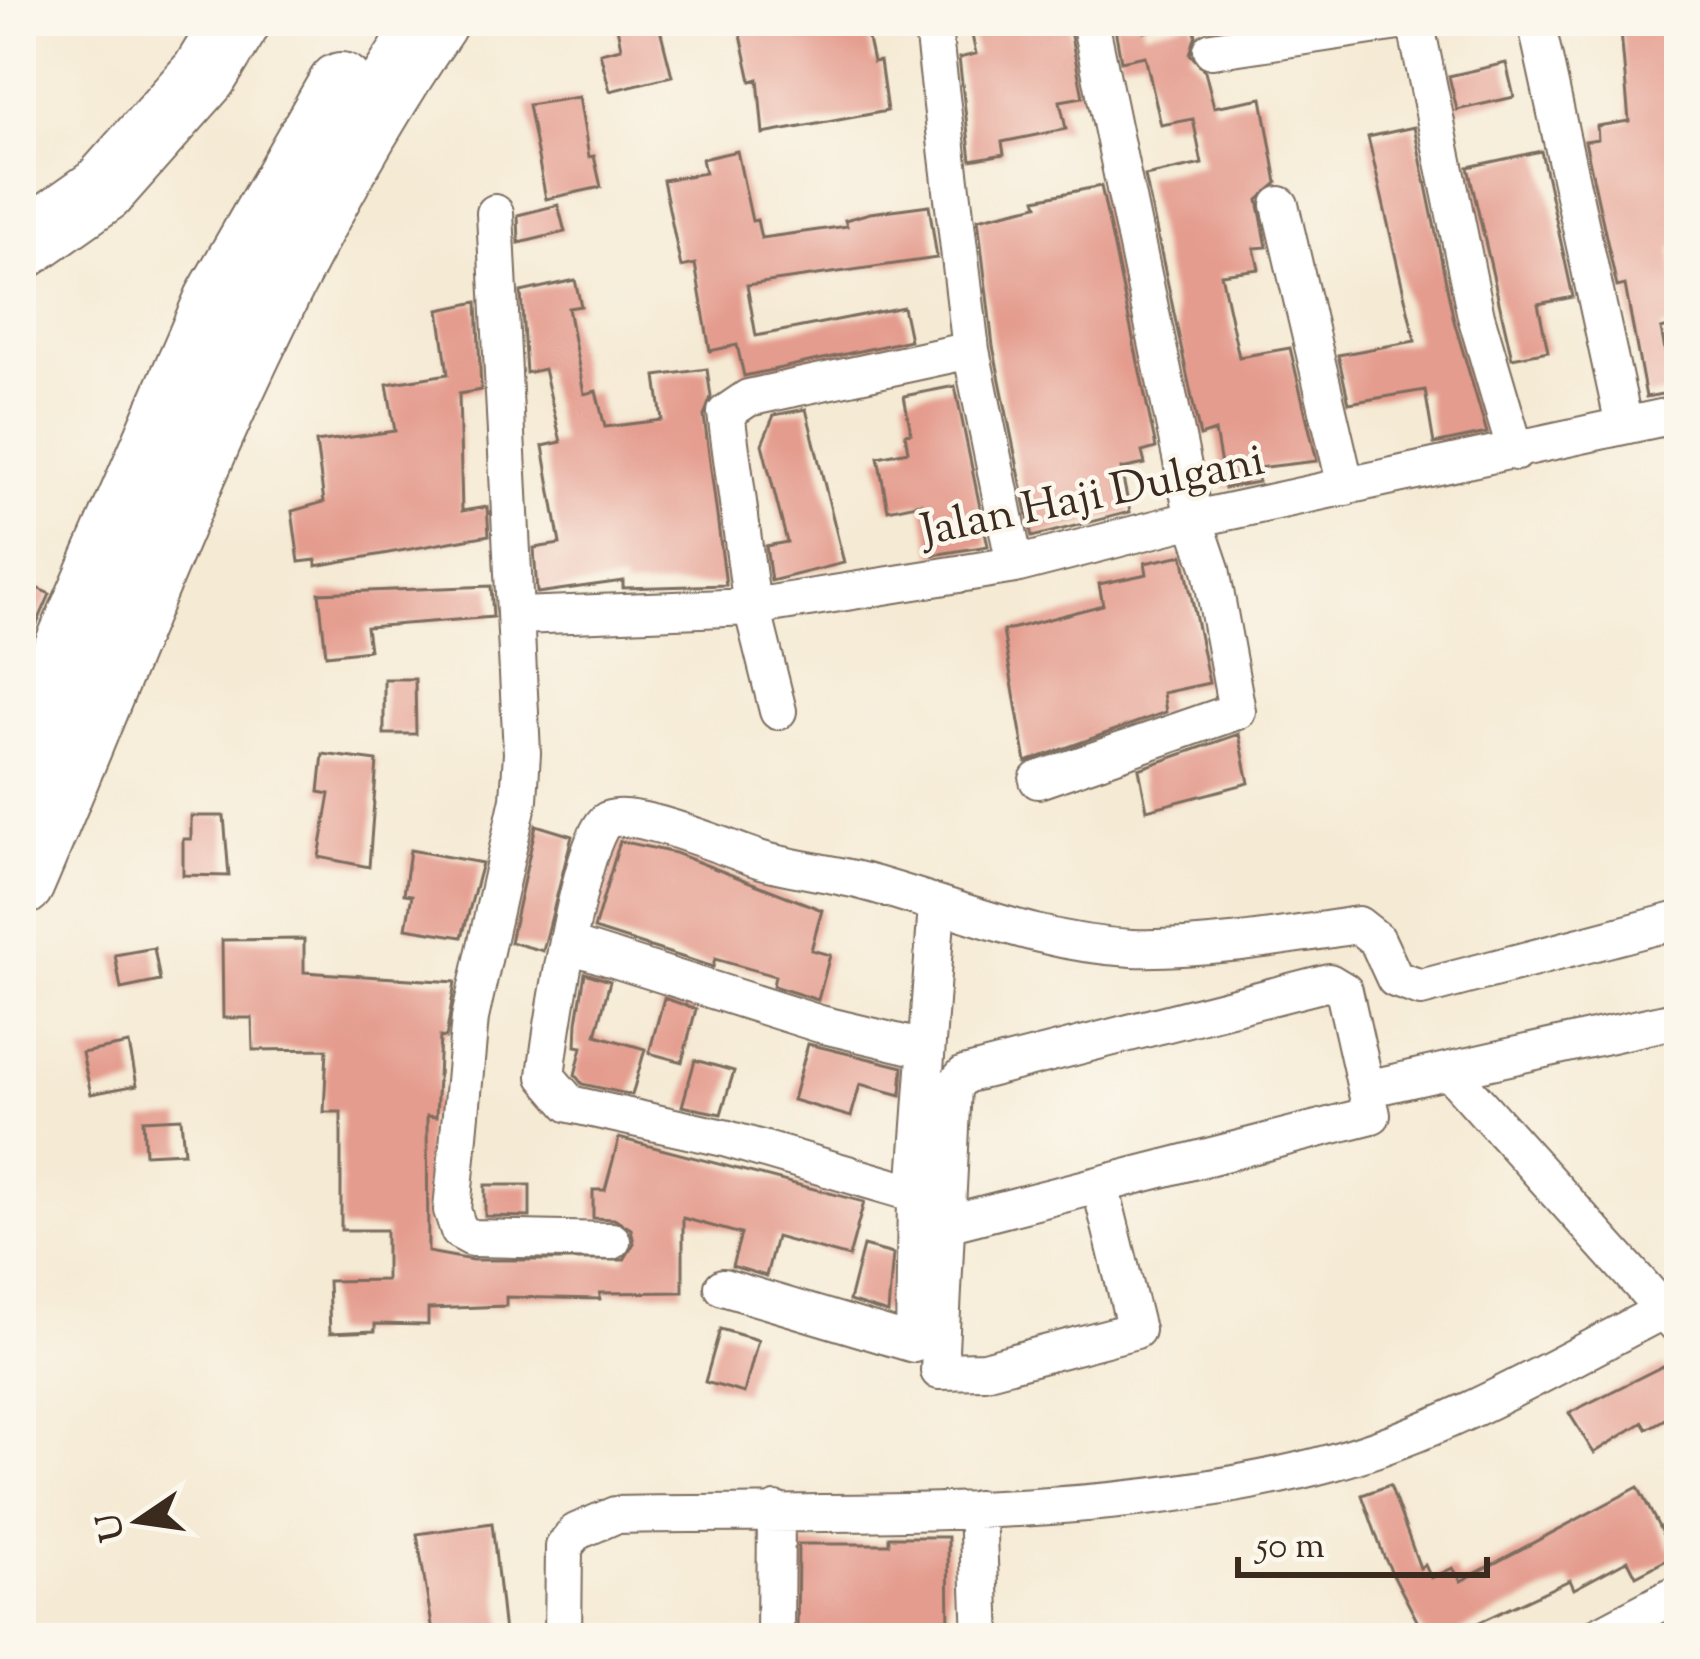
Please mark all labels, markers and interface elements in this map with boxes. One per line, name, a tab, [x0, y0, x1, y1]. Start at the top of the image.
street label: Jalan Haji Dulgani	[912, 430, 1271, 567]
north arrow	[78, 1461, 198, 1581]
scale bar	[1238, 1503, 1487, 1577]
text: U	[86, 1508, 139, 1545]
text: 50 m	[1254, 1522, 1325, 1574]

